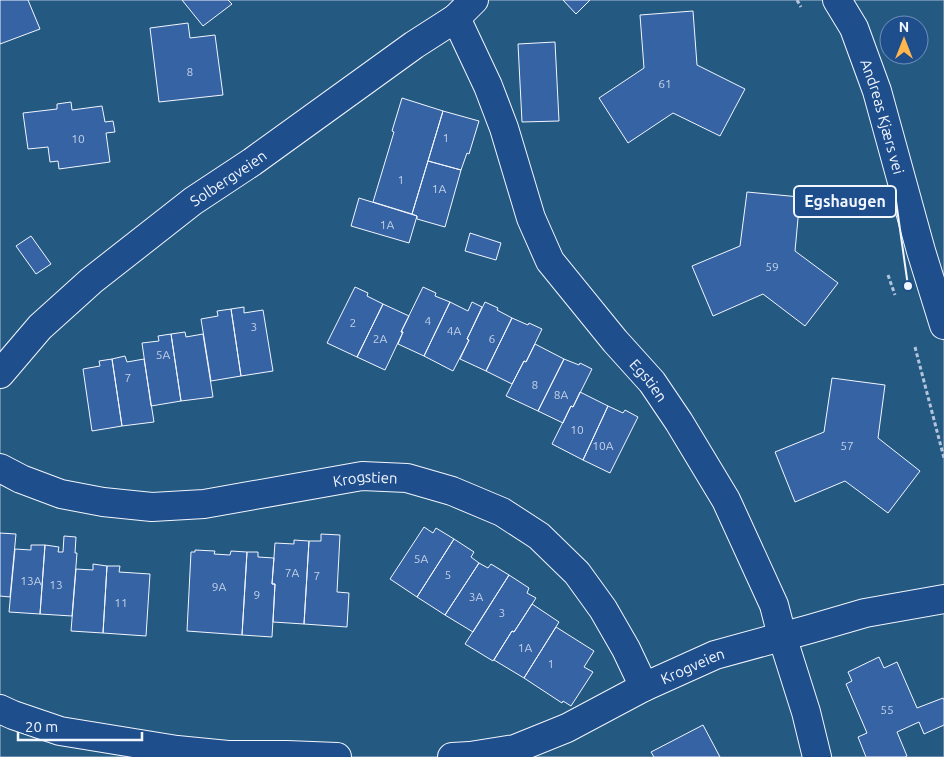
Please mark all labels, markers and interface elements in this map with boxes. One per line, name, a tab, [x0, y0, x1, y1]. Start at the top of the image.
north arrow	[879, 15, 929, 65]
text: N	[899, 19, 909, 35]
street label: Andreas Kjærs vei	[858, 57, 908, 176]
house number: 8	[187, 65, 194, 78]
house number: 61	[658, 77, 672, 90]
house number: 1	[443, 131, 449, 144]
house number: 10	[71, 132, 85, 145]
street label: Solbergveien	[187, 146, 269, 209]
house number: 1	[398, 173, 404, 186]
house number: 1A	[432, 182, 446, 195]
callout: Egshaugen	[794, 186, 896, 217]
text: Egshaugen	[804, 192, 886, 210]
house number: 1A	[380, 218, 394, 231]
house number: 59	[765, 260, 779, 273]
house number: 4	[425, 314, 432, 327]
house number: 2	[350, 316, 356, 329]
house number: 3	[251, 320, 257, 333]
house number: 4A	[447, 324, 461, 337]
house number: 2A	[373, 332, 387, 345]
house number: 6	[489, 332, 496, 345]
house number: 5A	[156, 348, 170, 361]
street label: Egstien	[627, 355, 671, 405]
house number: 7	[125, 371, 131, 384]
house number: 8	[532, 378, 539, 391]
house number: 8A	[554, 388, 568, 401]
house number: 10	[570, 423, 584, 436]
house number: 10A	[592, 439, 614, 452]
house number: 57	[840, 439, 854, 452]
street label: Krogstien	[331, 467, 398, 490]
house number: 5A	[414, 552, 428, 565]
house number: 7A	[285, 566, 299, 579]
house number: 5	[445, 568, 451, 581]
house number: 7	[314, 569, 320, 582]
house number: 13A	[20, 574, 42, 587]
house number: 13	[49, 578, 63, 591]
house number: 9A	[212, 580, 226, 593]
house number: 9	[254, 588, 260, 601]
house number: 3A	[469, 590, 483, 603]
house number: 11	[114, 596, 128, 609]
house number: 3	[499, 606, 505, 619]
house number: 1A	[518, 641, 532, 654]
street label: Krogveien	[658, 644, 726, 687]
house number: 1	[548, 657, 554, 670]
house number: 55	[880, 703, 894, 716]
scale bar	[18, 710, 141, 742]
text: 20 m	[25, 718, 58, 735]

